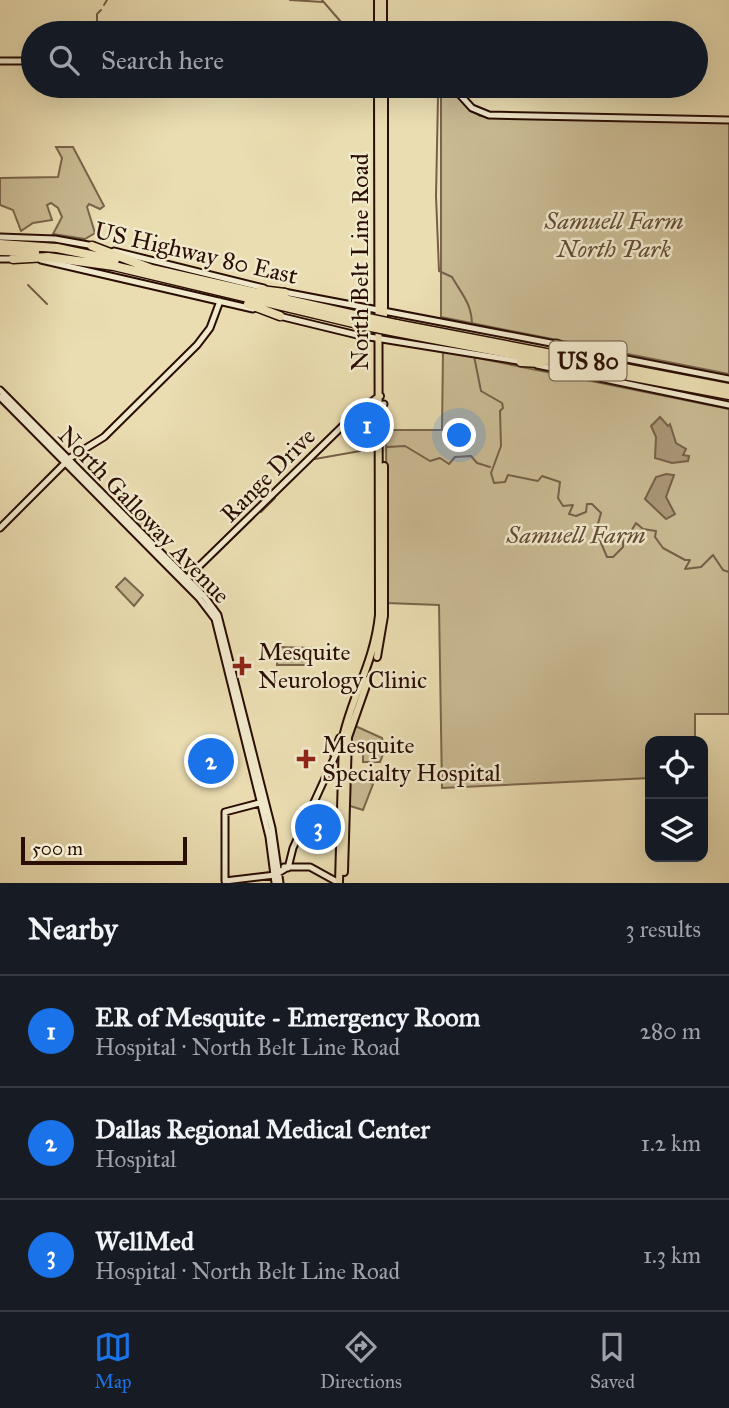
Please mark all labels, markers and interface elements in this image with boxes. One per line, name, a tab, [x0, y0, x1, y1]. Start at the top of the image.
search box	[21, 21, 708, 98]
icon: search	[45, 41, 83, 79]
text: Search here	[101, 44, 224, 76]
street label: North Belt Line Road	[345, 153, 375, 371]
park label: Samuell Farm North Park	[544, 206, 683, 264]
street label: US Highway 80 East	[91, 215, 301, 291]
road number: US 80	[550, 342, 626, 380]
pin: 1	[344, 399, 390, 451]
your location	[442, 418, 476, 452]
street label: North Galloway Avenue	[52, 420, 236, 610]
street label: Range Drive	[214, 421, 322, 529]
park label: Samuell Farm	[506, 520, 645, 550]
place label: Mesquite Neurology Clinic	[258, 637, 427, 695]
marker: Mesquite Neurology Clinic	[232, 656, 252, 676]
place label: Mesquite Specialty Hospital	[322, 730, 502, 788]
pin: 2	[188, 735, 234, 787]
map controls	[645, 736, 708, 862]
button: locate	[645, 736, 708, 799]
marker: Mesquite Specialty Hospital	[296, 749, 316, 769]
button: layers	[645, 799, 708, 862]
pin: 3	[295, 801, 341, 853]
scale bar	[21, 834, 187, 866]
text: 500 m	[32, 837, 83, 860]
text: Nearby	[28, 911, 118, 947]
text: 3 results	[625, 915, 701, 943]
text: ER of Mesquite - Emergency Room	[95, 1001, 480, 1033]
text: 1	[46, 1017, 56, 1045]
text: 280 m	[640, 1017, 701, 1045]
text: Hospital · North Belt Line Road	[95, 1033, 400, 1061]
text: Dallas Regional Medical Center	[95, 1113, 430, 1145]
text: 2	[45, 1129, 57, 1157]
text: 1.2 km	[641, 1129, 701, 1157]
text: Hospital	[95, 1145, 177, 1173]
text: WellMed	[95, 1225, 194, 1257]
text: 3	[46, 1241, 56, 1269]
text: 1.3 km	[643, 1241, 701, 1269]
text: Hospital · North Belt Line Road	[95, 1257, 400, 1285]
tab: Map	[94, 1328, 132, 1393]
tab: Directions	[320, 1328, 402, 1393]
tab: Saved	[590, 1328, 635, 1393]

